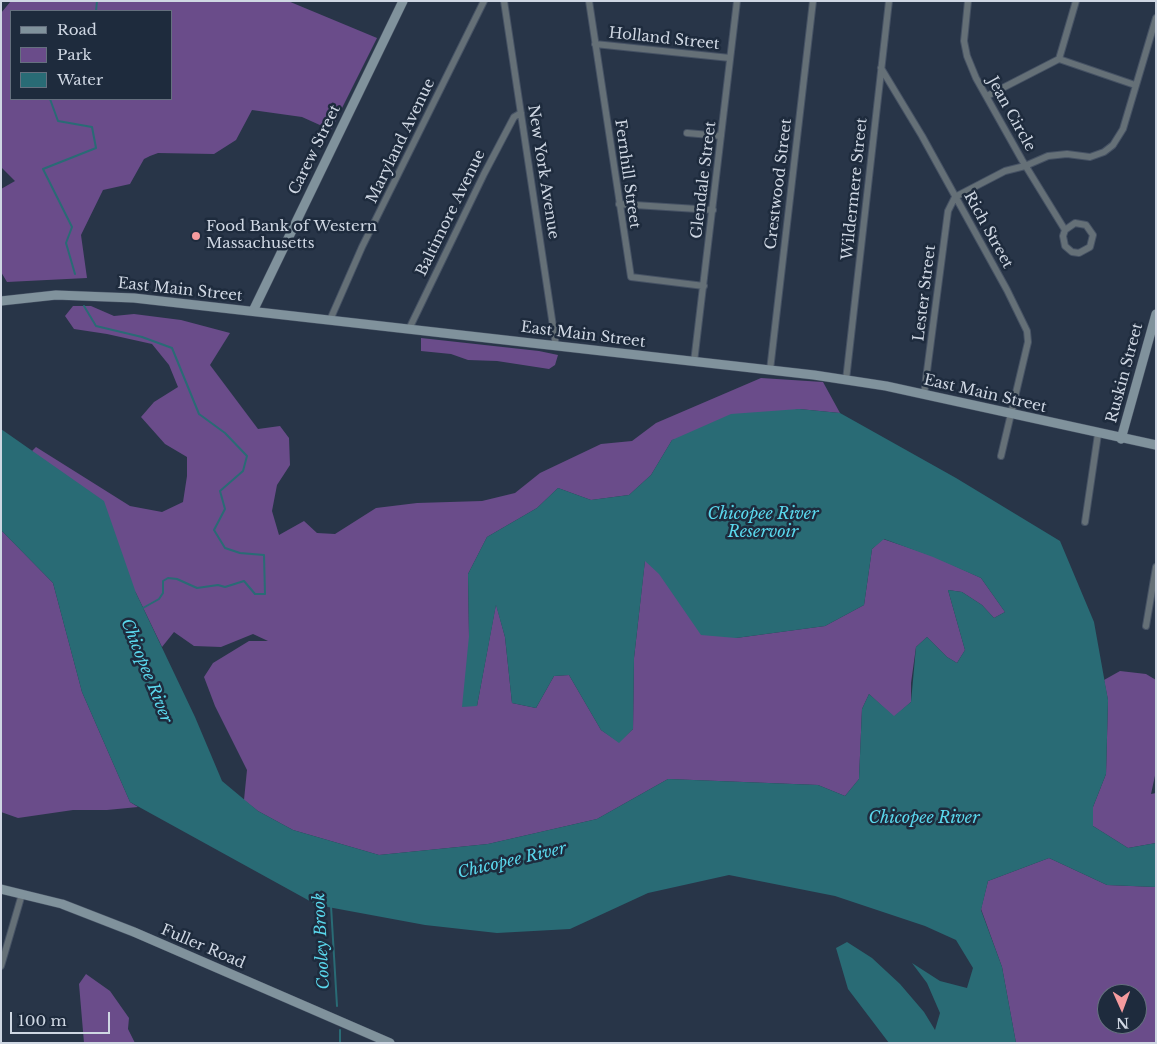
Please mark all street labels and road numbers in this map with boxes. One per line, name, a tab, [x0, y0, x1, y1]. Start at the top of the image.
street label: Holland Street	[608, 24, 720, 54]
street label: Jean Circle	[983, 73, 1039, 155]
street label: Maryland Avenue	[363, 76, 439, 206]
street label: Carew Street	[285, 102, 345, 198]
street label: New York Avenue	[523, 104, 563, 240]
street label: Crestwood Street	[762, 117, 796, 251]
street label: Wildermere Street	[839, 117, 871, 261]
street label: Fernhill Street	[610, 118, 644, 230]
street label: Glendale Street	[688, 120, 720, 240]
street label: Baltimore Avenue	[413, 147, 489, 279]
street label: Rich Street	[960, 189, 1016, 271]
street label: Lester Street	[910, 244, 940, 342]
street label: East Main Street	[117, 274, 243, 306]
street label: East Main Street	[520, 318, 646, 352]
street label: Ruskin Street	[1103, 321, 1147, 425]
street label: East Main Street	[922, 371, 1048, 417]
street label: Fuller Road	[158, 921, 248, 973]

